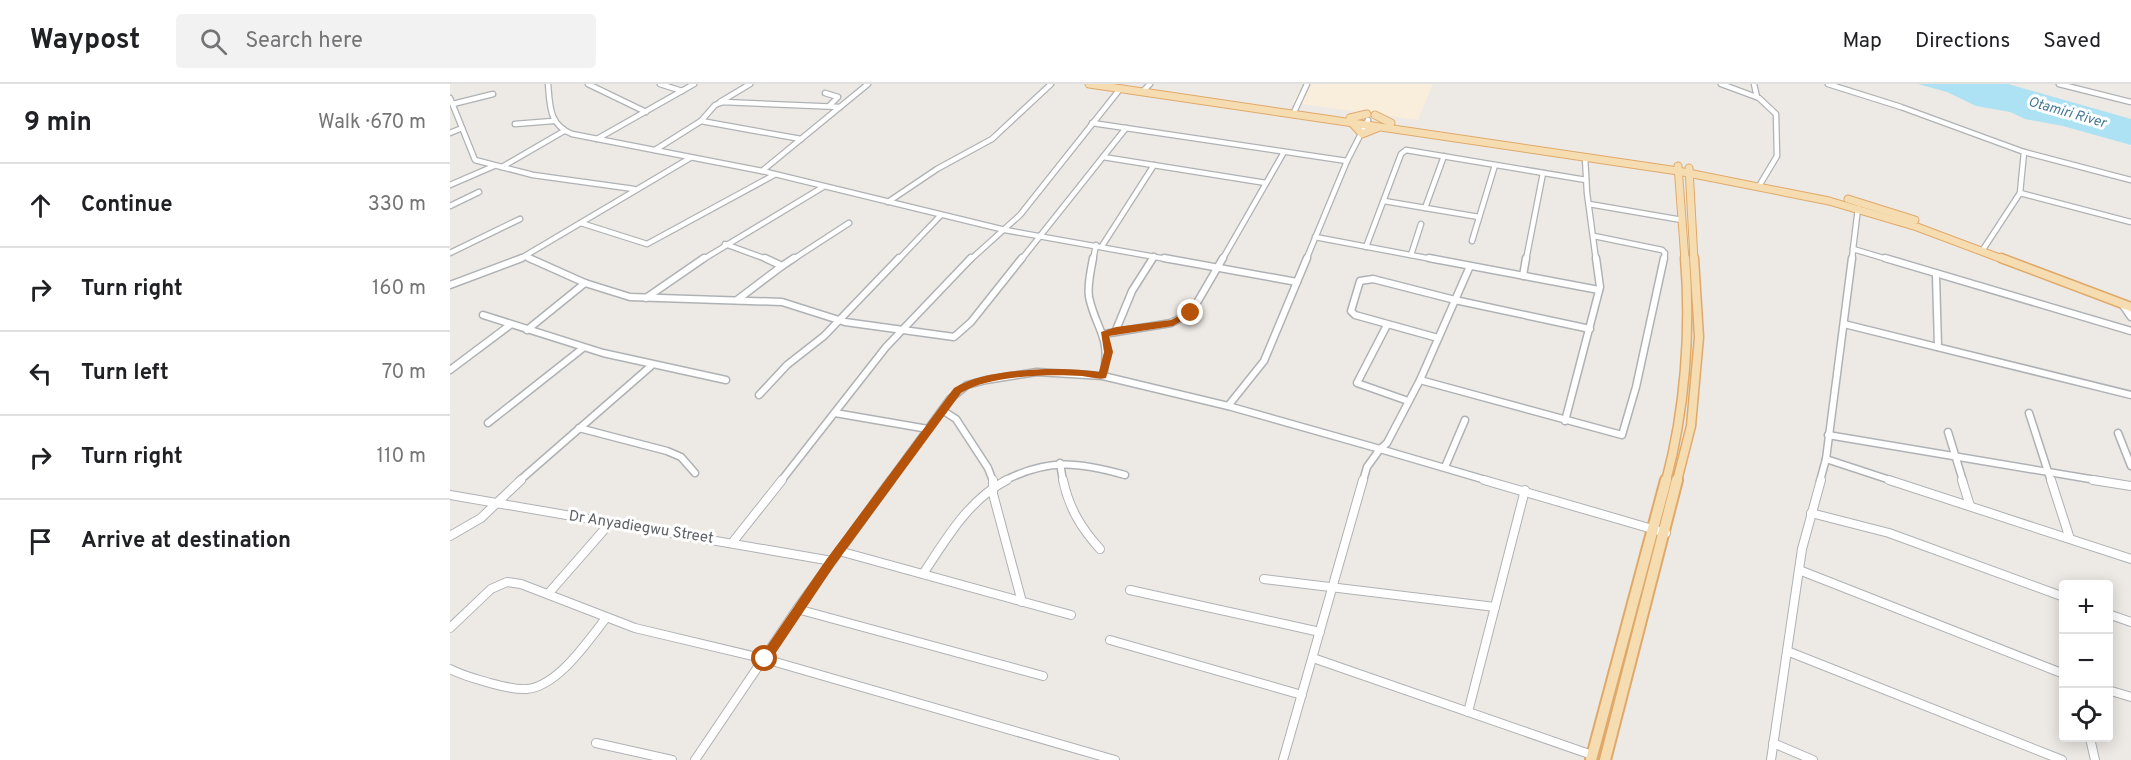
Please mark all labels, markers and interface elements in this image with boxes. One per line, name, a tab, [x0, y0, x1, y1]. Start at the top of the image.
search box	[176, 14, 596, 68]
text: Waypost	[30, 23, 140, 59]
icon: search	[197, 25, 230, 58]
text: Search here	[245, 28, 363, 55]
text: Map	[1842, 28, 1882, 55]
text: Directions	[1915, 28, 2010, 55]
text: Saved	[2043, 28, 2101, 55]
water label: Otamiri River	[2026, 94, 2110, 133]
text: 9 min	[24, 107, 92, 140]
text: Walk · 670 m	[318, 110, 426, 136]
icon: ahead	[24, 189, 57, 222]
text: Continue	[81, 192, 172, 219]
text: 330 m	[368, 192, 426, 218]
icon: right	[24, 273, 57, 306]
text: Turn right	[81, 276, 183, 303]
text: 160 m	[372, 276, 426, 302]
route end	[1177, 299, 1203, 325]
icon: left	[24, 357, 57, 390]
text: Turn left	[81, 360, 169, 387]
text: 70 m	[382, 360, 426, 386]
icon: right	[24, 441, 57, 474]
text: Turn right	[81, 444, 183, 471]
text: 110 m	[377, 444, 426, 470]
street label: Dr Anyadiegwu Street	[567, 507, 715, 549]
icon: arrive	[24, 525, 57, 558]
text: Arrive at destination	[81, 528, 291, 555]
map controls	[2059, 580, 2113, 742]
button: +	[2059, 580, 2113, 634]
button: −	[2059, 634, 2113, 688]
route start	[751, 645, 777, 671]
button: locate	[2059, 688, 2113, 742]

